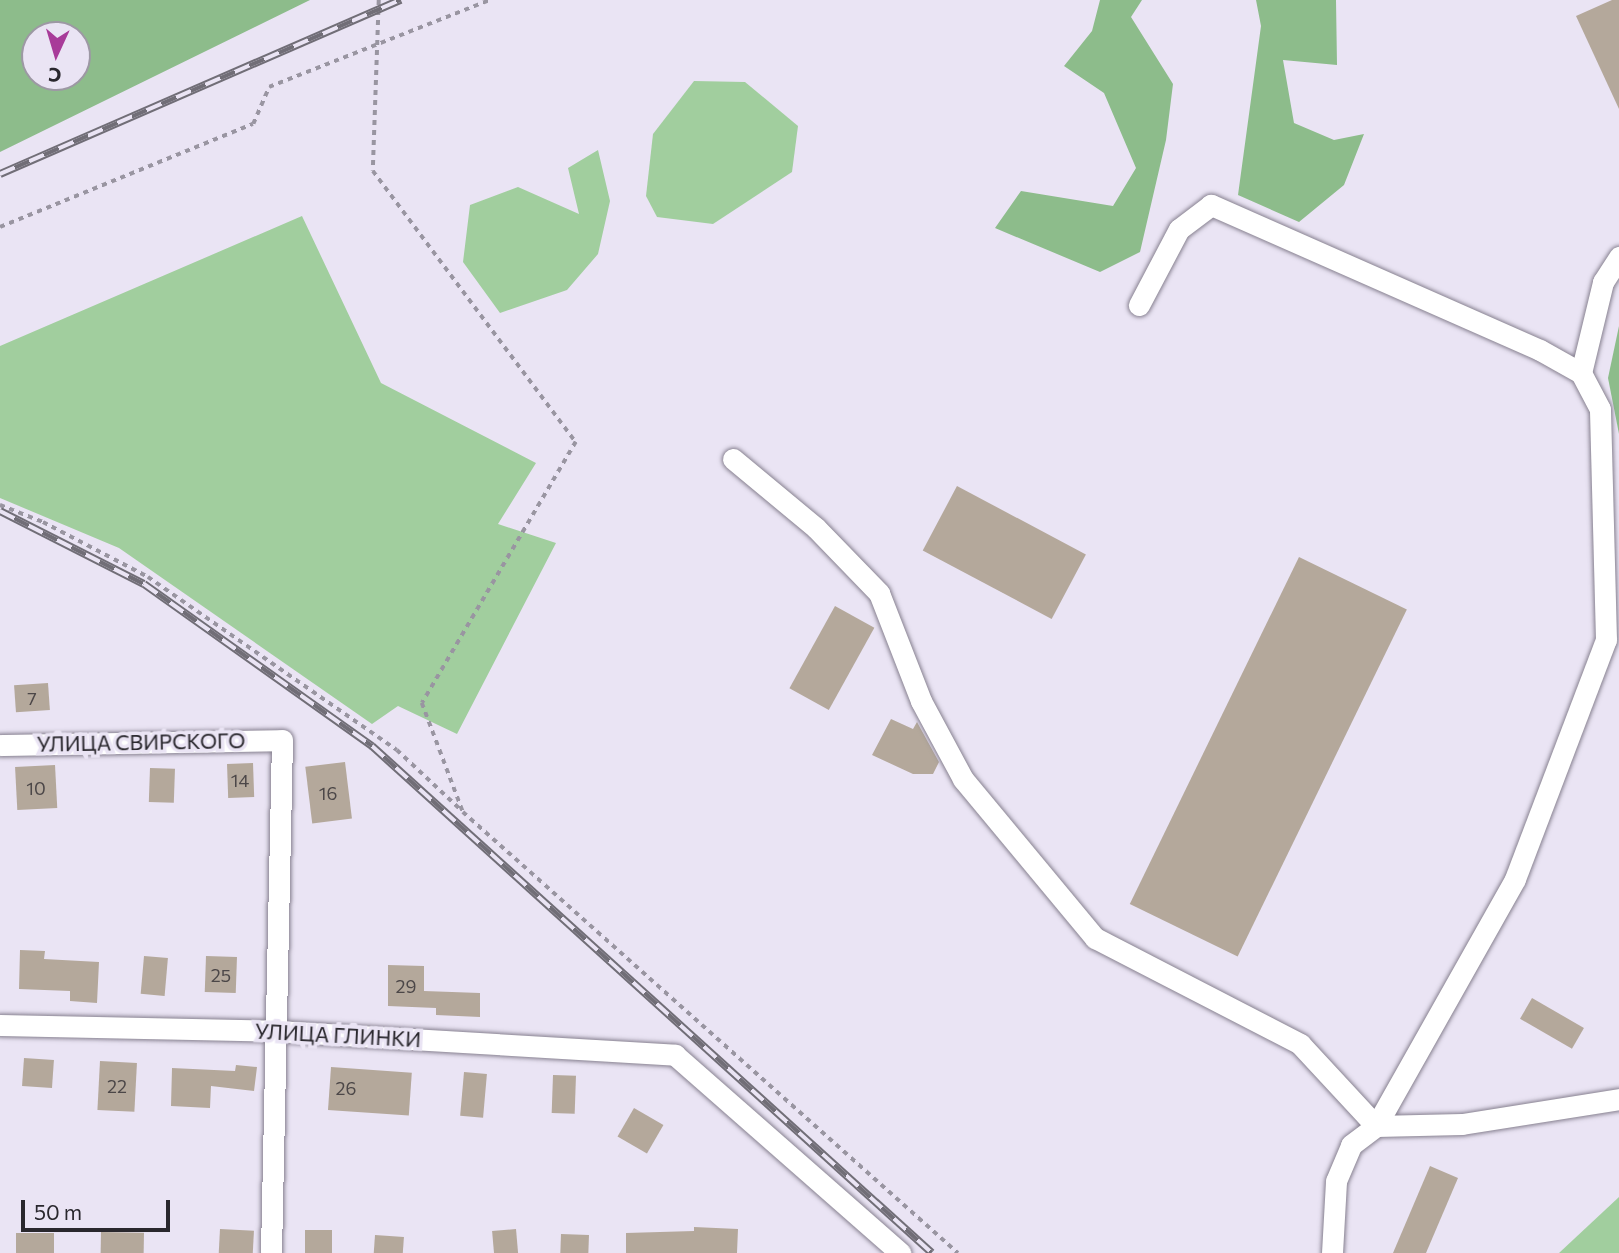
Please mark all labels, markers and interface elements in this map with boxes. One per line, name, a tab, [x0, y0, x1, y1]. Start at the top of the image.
north arrow	[21, 21, 91, 91]
text: С	[47, 64, 62, 87]
house number: 7	[27, 687, 37, 709]
street label: УЛИЦА СВИРСКОГО	[36, 728, 246, 756]
house number: 14	[231, 769, 249, 791]
house number: 10	[26, 777, 46, 799]
house number: 16	[319, 782, 337, 804]
house number: 25	[211, 964, 231, 986]
house number: 29	[396, 975, 416, 997]
street label: УЛИЦА ГЛИНКИ	[254, 1018, 422, 1052]
house number: 22	[107, 1075, 127, 1097]
house number: 26	[336, 1077, 356, 1099]
scale bar	[24, 1186, 173, 1230]
text: 50 m	[34, 1199, 82, 1224]

